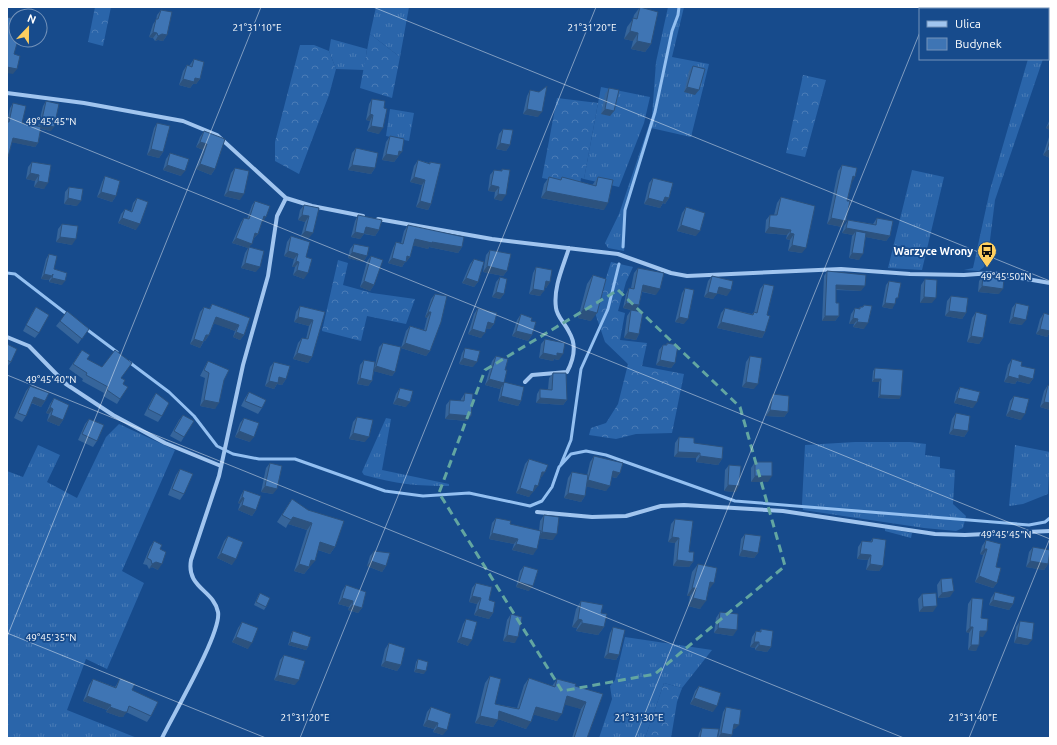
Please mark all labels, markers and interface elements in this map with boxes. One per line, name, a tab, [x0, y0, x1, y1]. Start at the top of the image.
north arrow	[8, 8, 48, 48]
legend	[919, 8, 1049, 60]
text: N	[26, 12, 38, 26]
text: Ulica	[955, 17, 981, 30]
text: 21°31'10"E	[232, 22, 282, 33]
text: 21°31'20"E	[567, 22, 617, 33]
text: Budynek	[955, 37, 1002, 50]
text: 49°45'45"N	[26, 116, 76, 127]
bus stop icon: Warzyce Wrony	[976, 240, 998, 268]
place label: Warzyce Wrony	[894, 245, 973, 257]
text: 49°45'50"N	[981, 271, 1031, 282]
text: 49°45'40"N	[26, 374, 76, 385]
text: 49°45'45"N	[981, 529, 1031, 540]
text: 49°45'35"N	[26, 632, 76, 643]
text: 21°31'20"E	[280, 712, 330, 723]
text: 21°31'30"E	[614, 712, 664, 723]
text: 21°31'40"E	[948, 712, 998, 723]

